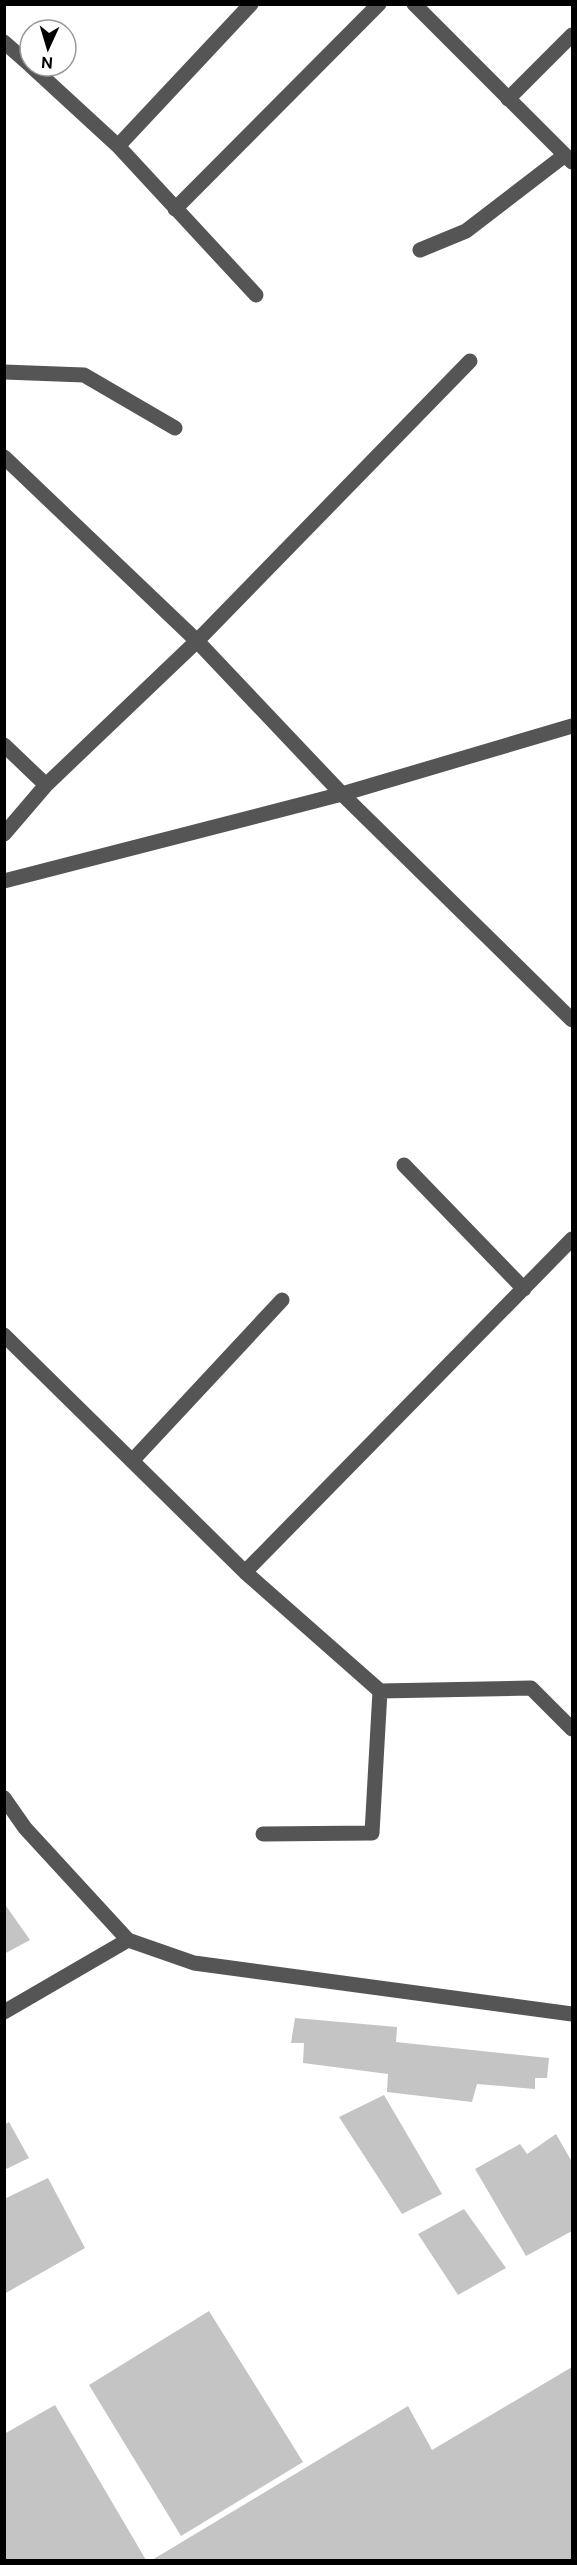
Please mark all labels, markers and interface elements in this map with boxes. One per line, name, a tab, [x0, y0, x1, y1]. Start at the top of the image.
north arrow	[18, 18, 78, 78]
text: N	[40, 52, 54, 73]

